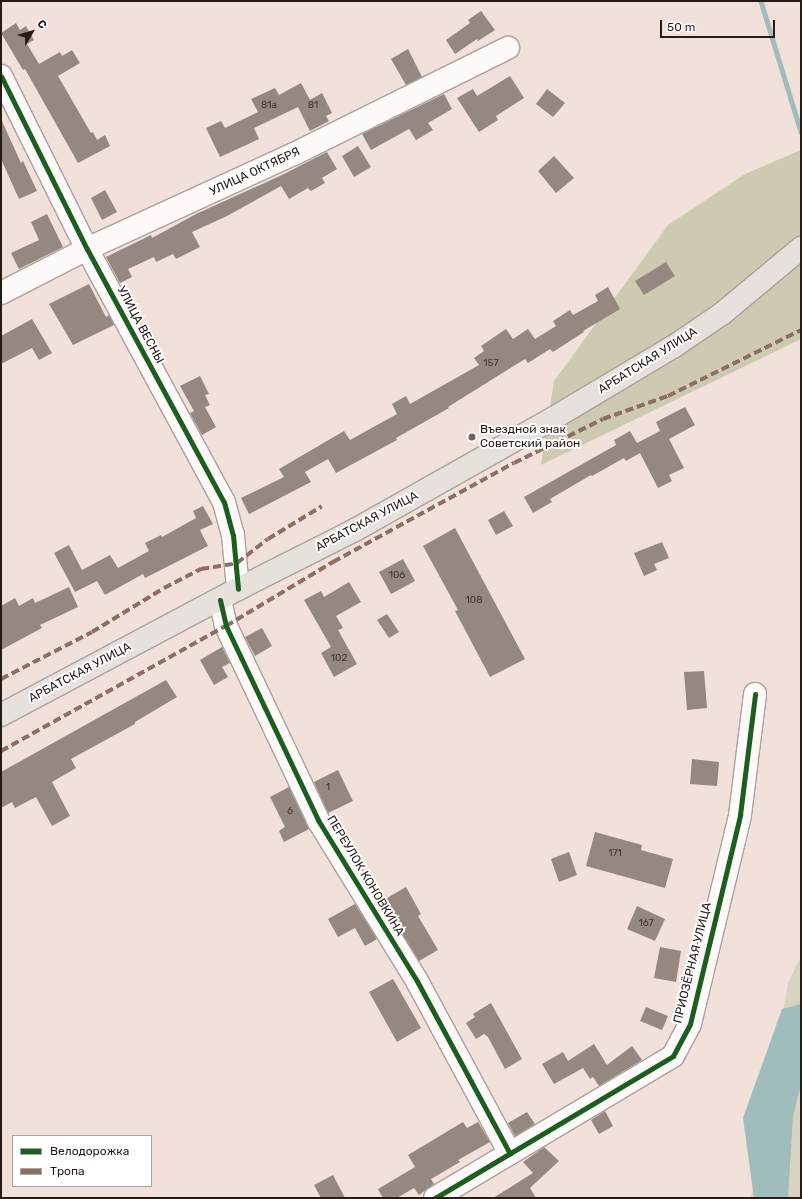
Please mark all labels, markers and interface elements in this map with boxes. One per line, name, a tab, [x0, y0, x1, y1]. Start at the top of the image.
north arrow	[12, 12, 52, 52]
scale bar	[662, 12, 777, 38]
text: С	[34, 17, 49, 31]
text: 50 m	[667, 20, 695, 34]
house number: 81а	[261, 100, 277, 112]
house number: 81	[308, 100, 318, 112]
street label: УЛИЦА ОКТЯБРЯ	[208, 145, 302, 199]
street label: УЛИЦА ВЕСНЫ	[114, 284, 166, 366]
street label: АРБАТСКАЯ УЛИЦА	[596, 325, 700, 397]
house number: 157	[483, 358, 499, 370]
place label: Въездной знак Советский район	[480, 423, 580, 451]
marker: Въездной знак Советский район	[467, 432, 477, 442]
street label: АРБАТСКАЯ УЛИЦА	[313, 489, 421, 555]
house number: 106	[389, 570, 405, 582]
house number: 108	[466, 595, 482, 607]
street label: АРБАТСКАЯ УЛИЦА	[26, 640, 134, 706]
house number: 102	[331, 653, 347, 665]
house number: 1	[326, 782, 330, 794]
house number: 6	[287, 806, 293, 818]
street label: ПЕРЕУЛОК КОНОВКИНА	[323, 813, 407, 939]
house number: 171	[608, 848, 622, 860]
street label: ПРИОЗЁРНАЯ УЛИЦА	[671, 901, 715, 1025]
house number: 167	[638, 918, 654, 930]
legend	[12, 1135, 152, 1187]
text: Велодорожка	[50, 1144, 129, 1158]
text: Тропа	[50, 1164, 85, 1178]

